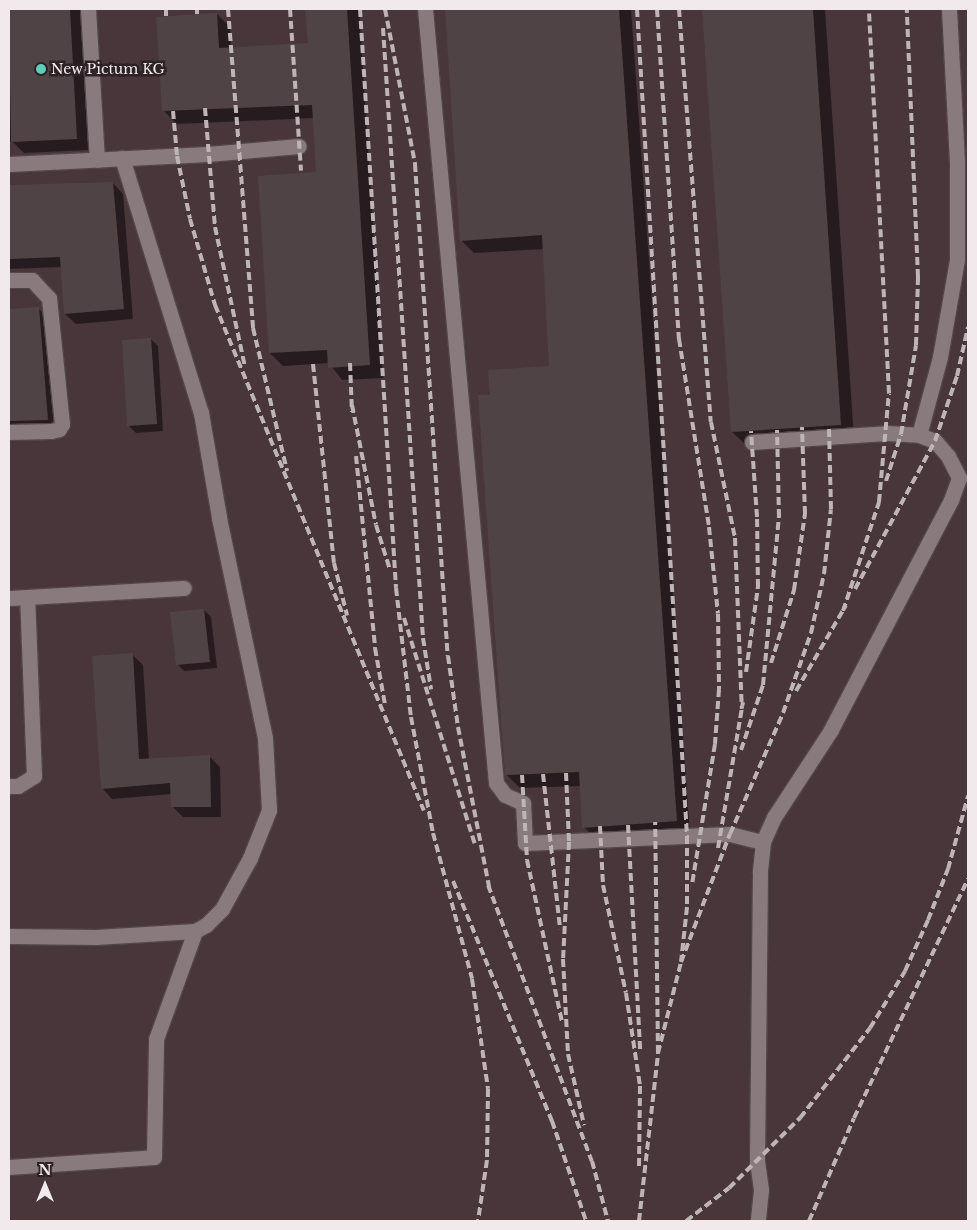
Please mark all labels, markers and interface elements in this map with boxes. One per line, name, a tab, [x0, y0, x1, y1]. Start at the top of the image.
place label: New Pictum KG	[51, 61, 165, 77]
marker: New Pictum KG	[35, 63, 47, 75]
north arrow	[20, 1160, 70, 1210]
text: N	[38, 1161, 52, 1179]

